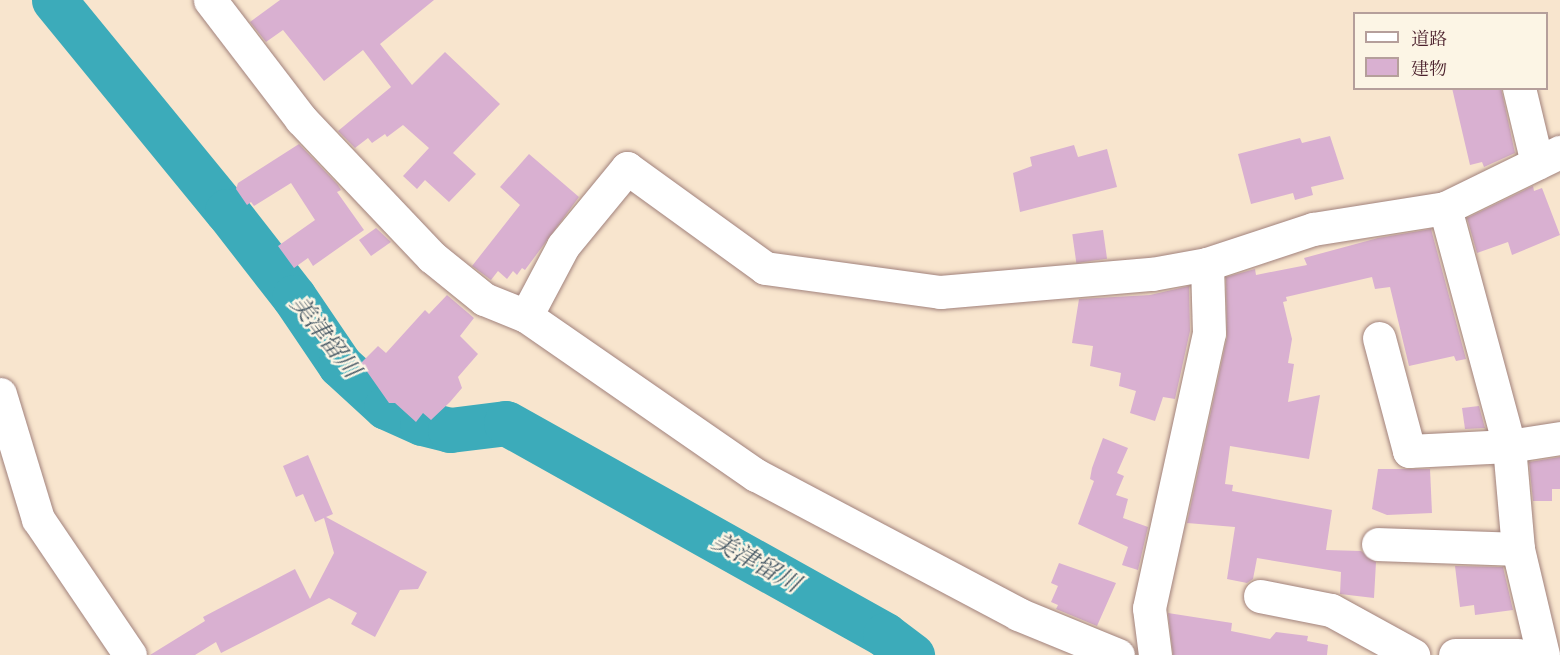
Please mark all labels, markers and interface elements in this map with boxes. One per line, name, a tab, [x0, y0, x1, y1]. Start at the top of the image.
legend	[1353, 12, 1548, 90]
text: 道路	[1411, 28, 1447, 50]
text: 建物	[1411, 58, 1447, 80]
water label: 美津留川	[284, 290, 366, 384]
water label: 美津留川	[707, 527, 805, 599]

